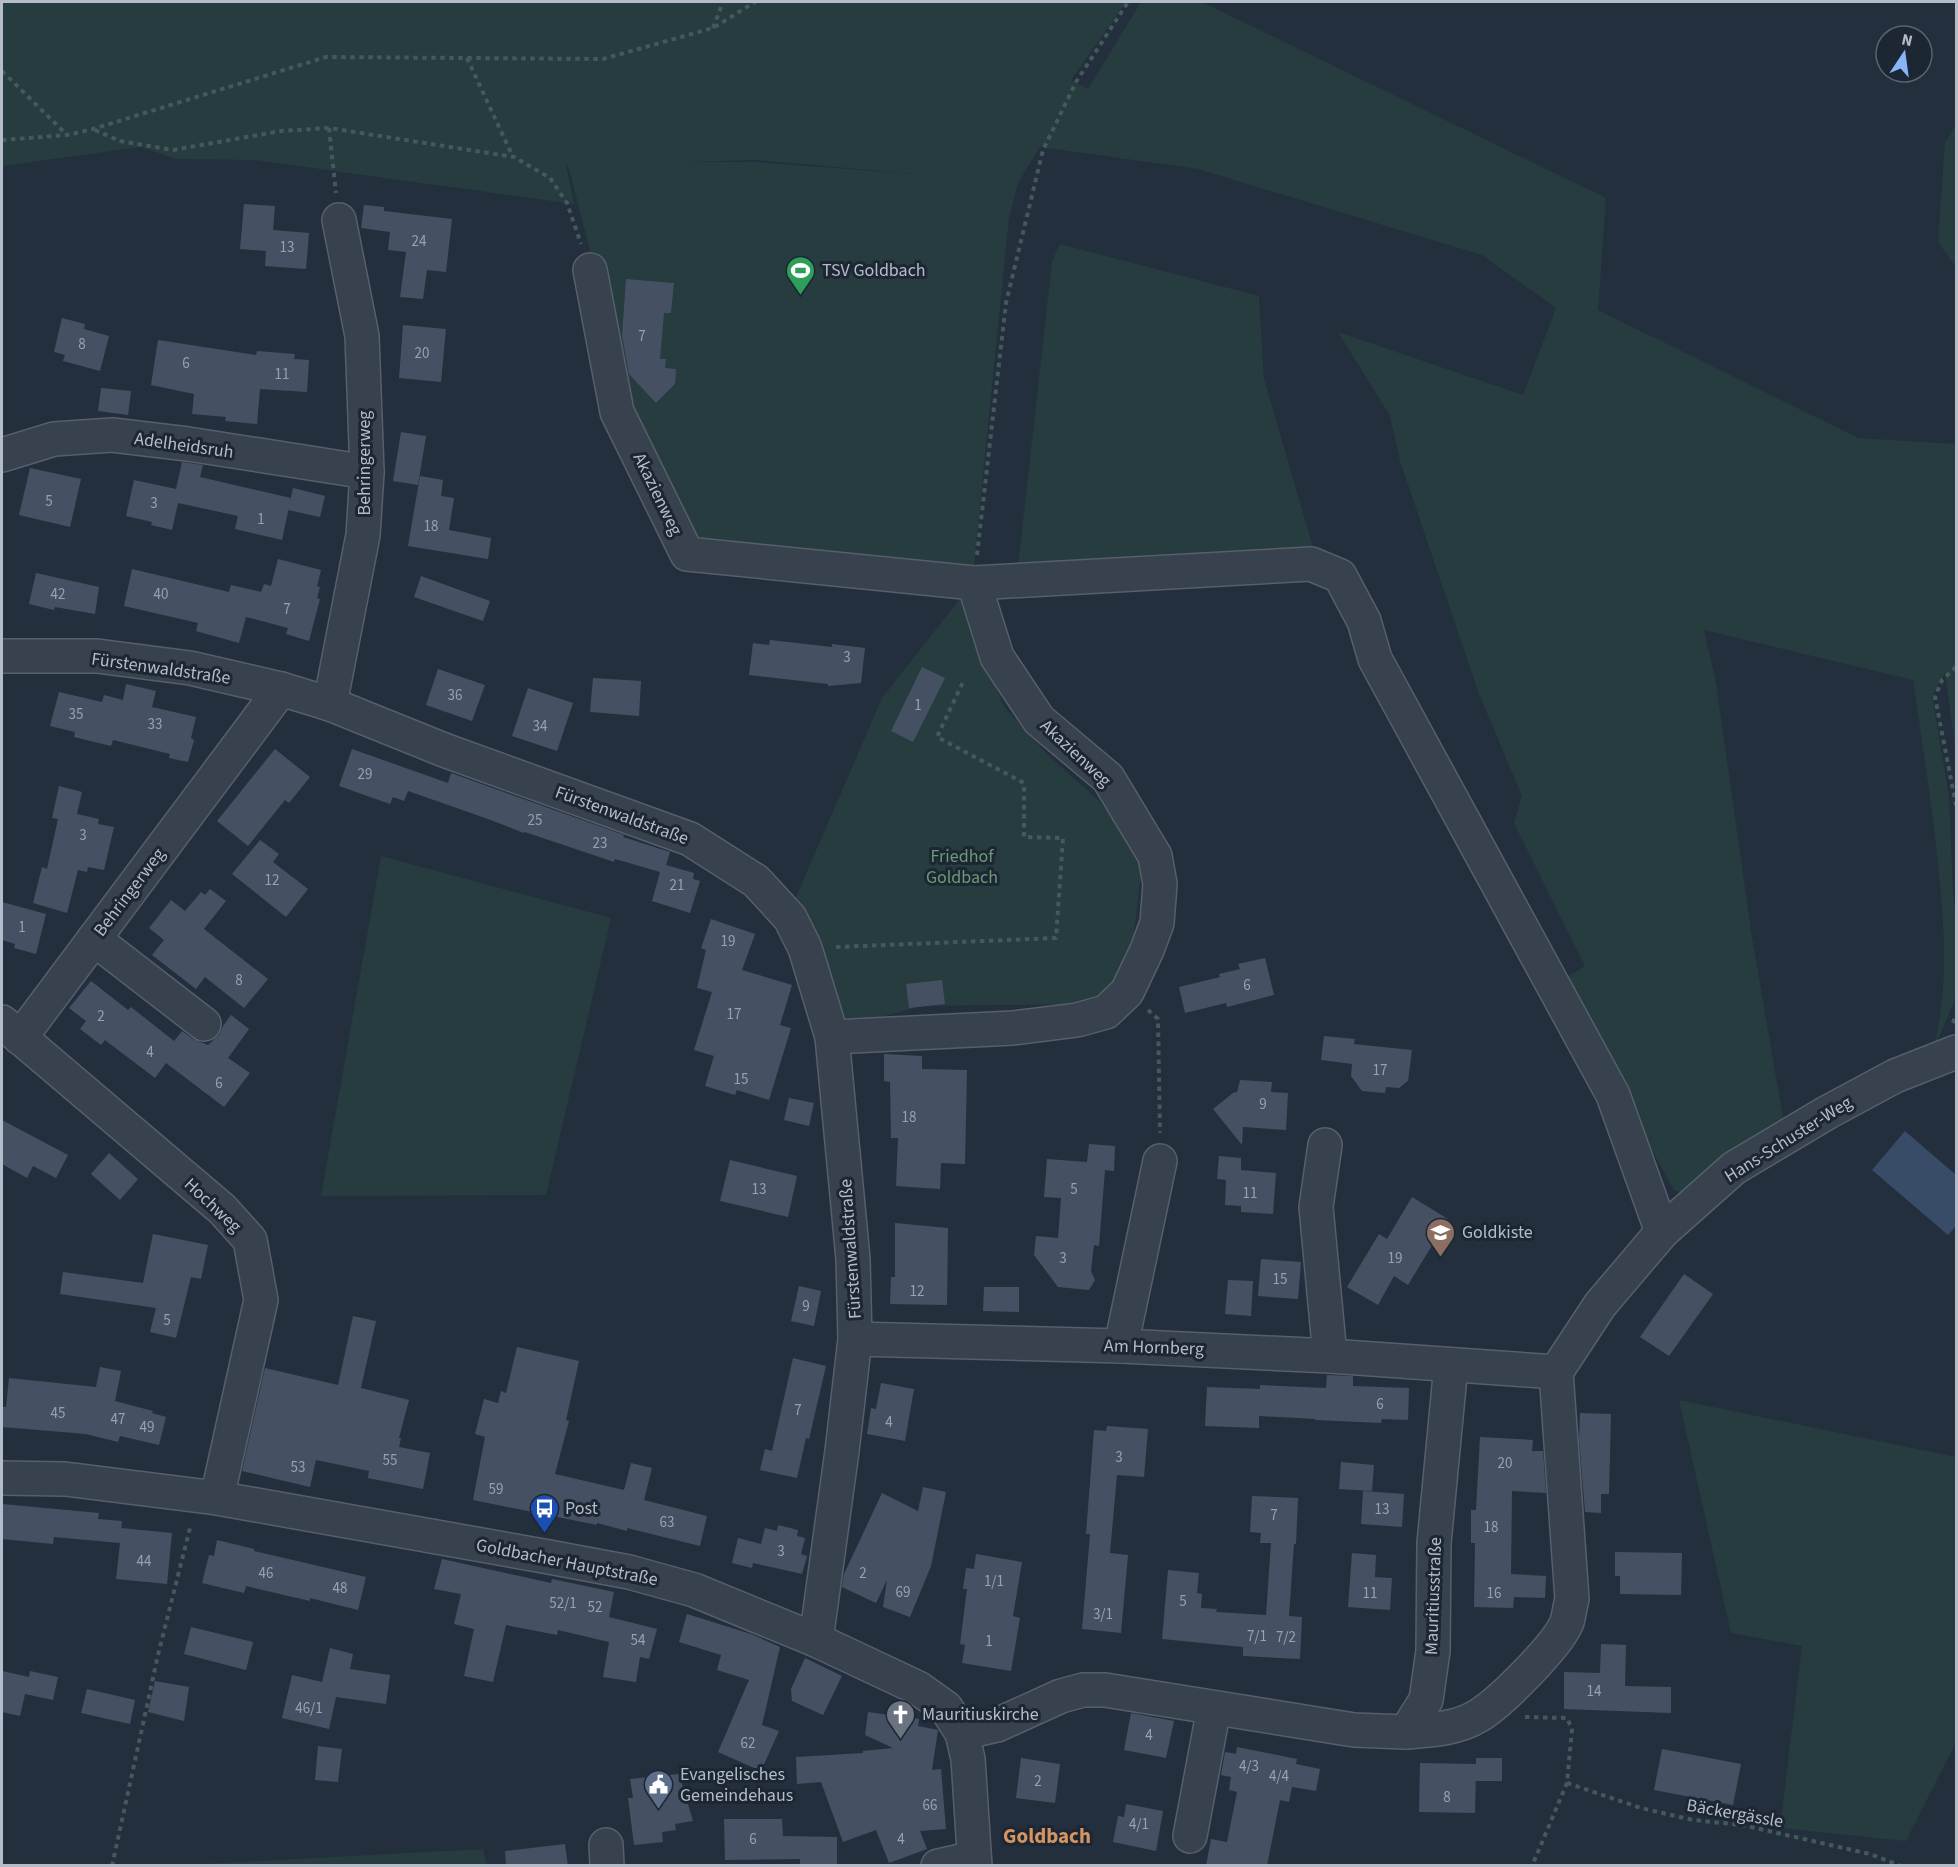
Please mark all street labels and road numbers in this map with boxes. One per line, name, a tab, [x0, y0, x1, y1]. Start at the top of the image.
street label: Behringerweg	[352, 411, 377, 515]
street label: Adelheidsruh	[133, 426, 235, 465]
street label: Akazienweg	[627, 449, 688, 540]
street label: Fürstenwaldstraße	[90, 646, 232, 691]
street label: Akazienweg	[1035, 714, 1117, 793]
street label: Fürstenwaldstraße	[552, 780, 692, 851]
street label: Behringerweg	[88, 843, 171, 942]
street label: Hans-Schuster-Weg	[1720, 1090, 1857, 1189]
street label: Hochweg	[178, 1172, 247, 1238]
street label: Fürstenwaldstraße	[833, 1178, 868, 1320]
street label: Am Hornberg	[1104, 1333, 1204, 1362]
street label: Goldbacher Hauptstraße	[474, 1533, 660, 1592]
street label: Mauritiusstraße	[1419, 1537, 1448, 1655]
street label: Bäckergässle	[1685, 1793, 1785, 1834]

